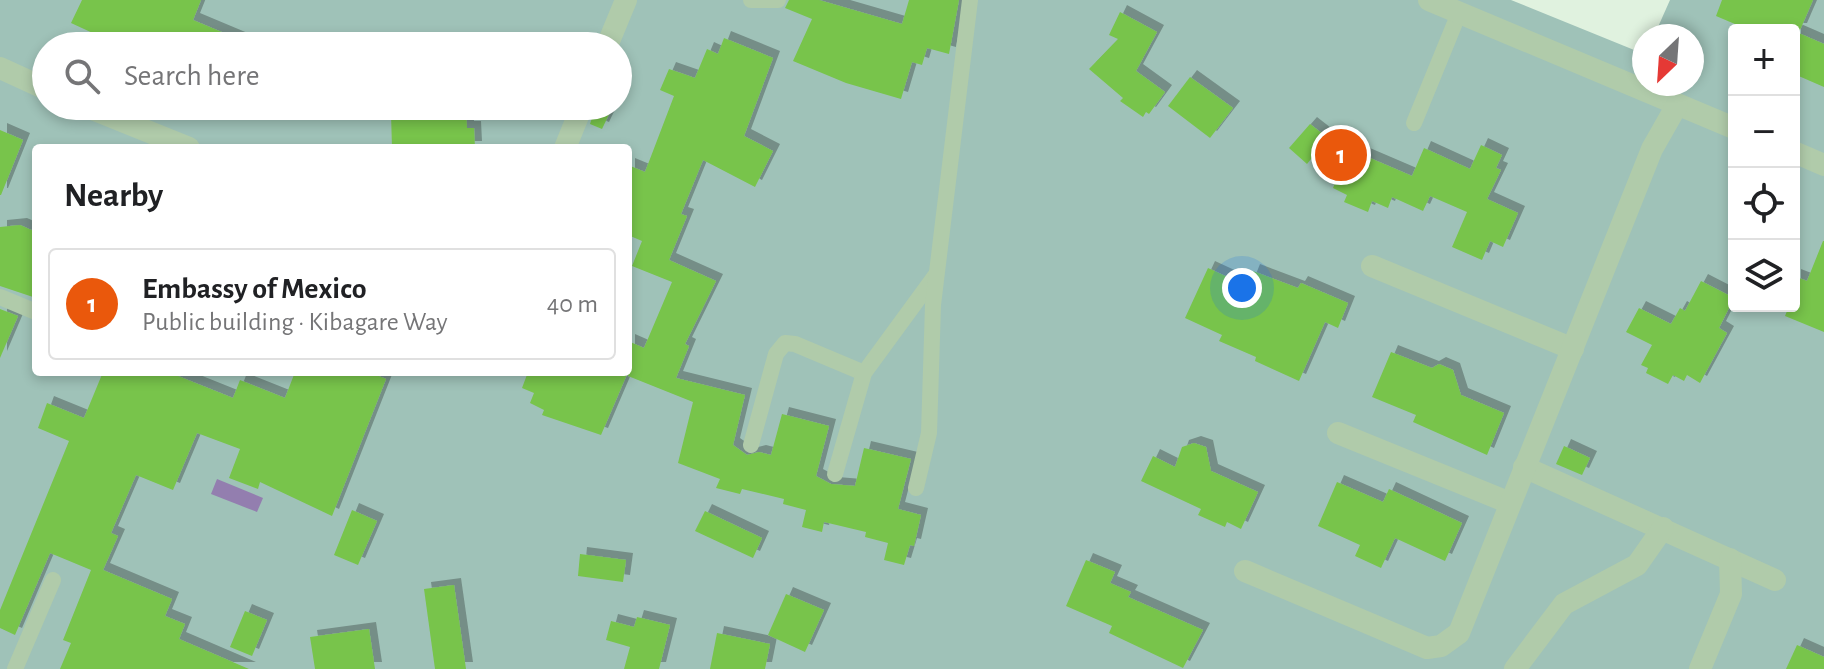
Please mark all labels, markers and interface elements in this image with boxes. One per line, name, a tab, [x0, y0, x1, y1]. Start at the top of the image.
north arrow	[1632, 24, 1704, 96]
map controls	[1728, 24, 1800, 312]
button: +	[1728, 24, 1800, 96]
search box	[32, 32, 632, 120]
icon: search	[60, 54, 104, 98]
text: Search here	[124, 61, 260, 91]
button: −	[1728, 96, 1800, 168]
pin: 1	[1315, 125, 1367, 185]
button: locate	[1728, 168, 1800, 240]
text: Nearby	[64, 179, 163, 213]
button: layers	[1728, 240, 1800, 312]
your location	[1222, 268, 1262, 308]
text: Embassy of Mexico	[142, 274, 367, 304]
text: 1	[87, 291, 97, 317]
text: 40 m	[547, 291, 598, 317]
text: Public building · Kibagare Way	[142, 309, 448, 335]

